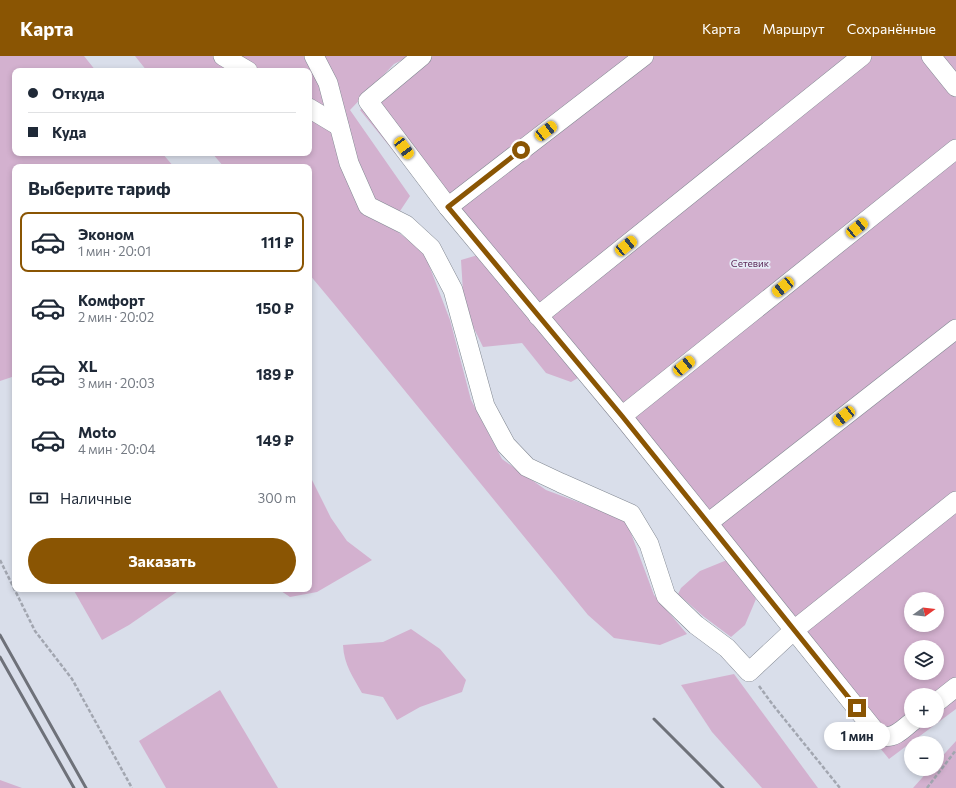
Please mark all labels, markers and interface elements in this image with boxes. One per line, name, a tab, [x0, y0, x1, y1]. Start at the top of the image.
text: Карта	[20, 17, 73, 40]
text: Карта	[702, 20, 740, 37]
text: Маршрут	[762, 20, 825, 37]
text: Сохранённые	[847, 20, 936, 37]
text: Откуда	[52, 84, 105, 102]
car	[533, 119, 559, 143]
text: Куда	[52, 123, 86, 141]
car	[392, 135, 416, 161]
route start	[512, 141, 530, 159]
text: Выберите тариф	[28, 177, 171, 199]
car	[844, 216, 870, 240]
icon: car	[30, 224, 66, 260]
text: Эконом	[78, 225, 134, 243]
text: 111 ₽	[261, 233, 294, 251]
car	[613, 234, 639, 258]
text: 1 мин · 20:01	[78, 243, 151, 259]
park label: Сетевик	[731, 257, 770, 269]
car	[770, 275, 796, 299]
icon: car	[30, 290, 66, 326]
text: Комфорт	[78, 291, 145, 309]
text: 150 ₽	[256, 299, 294, 317]
text: 2 мин · 20:02	[78, 309, 154, 325]
car	[671, 354, 697, 378]
icon: car	[30, 356, 66, 392]
text: XL	[78, 357, 97, 375]
text: 189 ₽	[256, 365, 294, 383]
text: 3 мин · 20:03	[78, 375, 155, 391]
car	[831, 404, 857, 428]
icon: car	[30, 422, 66, 458]
text: Moto	[78, 423, 117, 441]
text: 149 ₽	[256, 431, 294, 449]
text: 4 мин · 20:04	[78, 441, 155, 457]
icon: cash	[28, 487, 50, 509]
text: Наличные	[60, 489, 132, 507]
text: 300 m	[258, 490, 296, 506]
button: Заказать	[28, 538, 296, 584]
north arrow	[904, 592, 944, 632]
map controls	[904, 592, 944, 776]
button: layers	[904, 640, 944, 680]
button: +	[904, 688, 944, 728]
route end	[848, 699, 866, 717]
callout: 1 мин	[824, 722, 890, 750]
text: 1 мин	[840, 728, 874, 744]
button: −	[904, 736, 944, 776]

